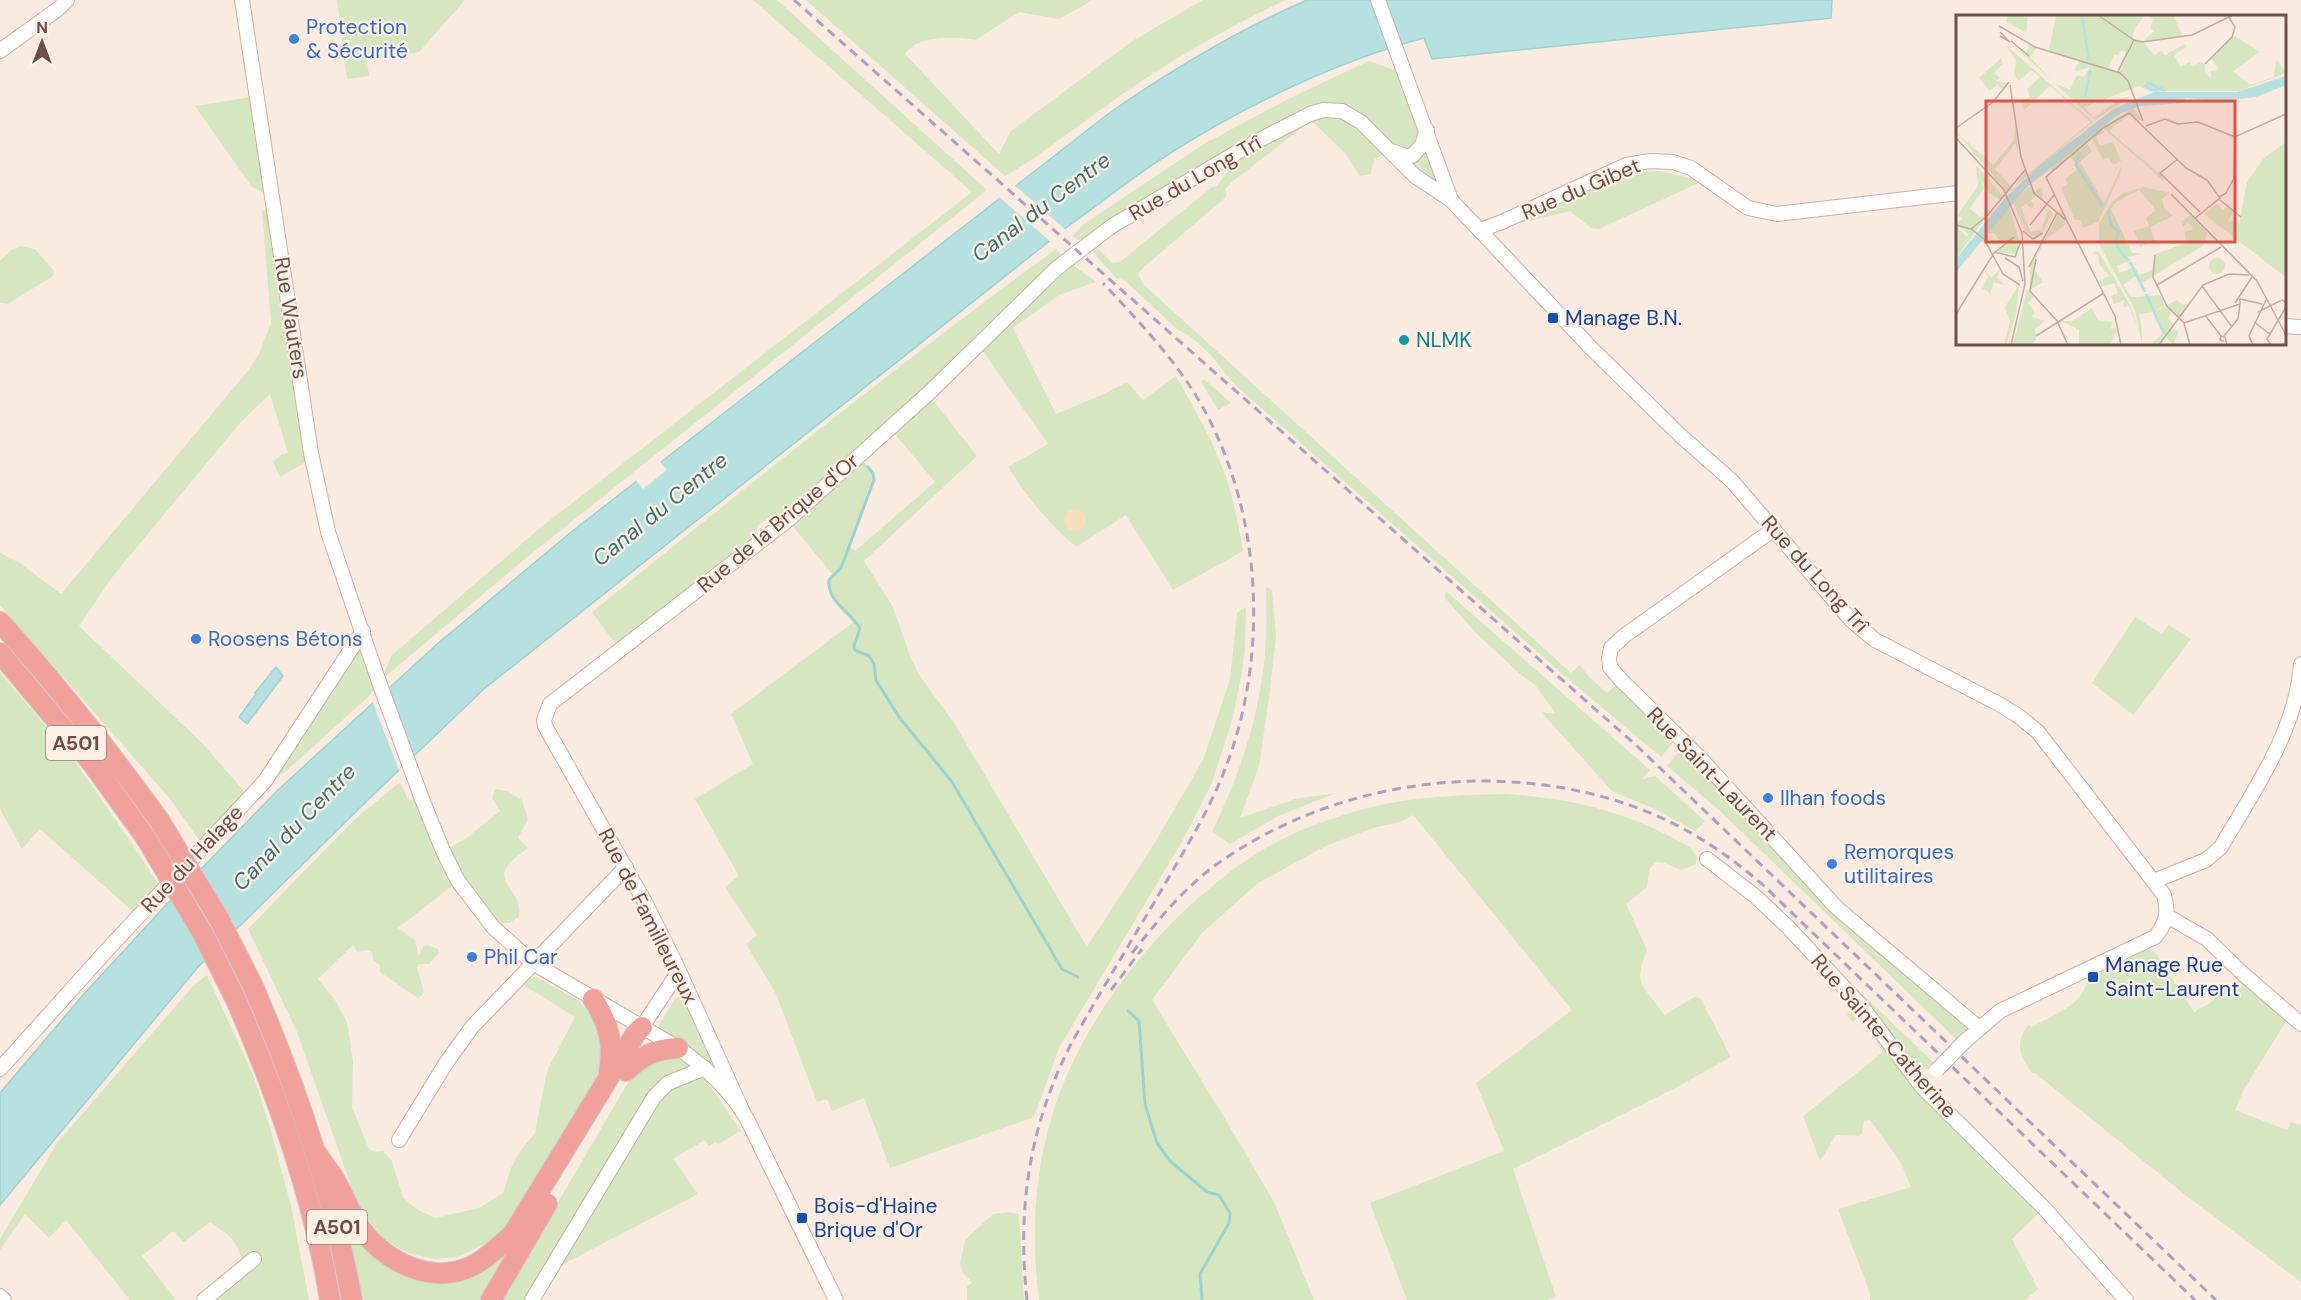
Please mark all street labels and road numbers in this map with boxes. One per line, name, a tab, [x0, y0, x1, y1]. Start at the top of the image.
street label: Rue du Long Trî	[1124, 128, 1267, 227]
street label: Rue du Gibet	[1517, 151, 1645, 227]
street label: Rue Wauters	[268, 255, 314, 381]
street label: Rue de la Brique d'Or	[691, 447, 865, 599]
street label: Rue du Long Trî	[1755, 510, 1876, 639]
street label: Rue Saint-Laurent	[1641, 701, 1783, 847]
road number: A501	[46, 726, 106, 760]
street label: Rue du Halage	[135, 799, 249, 919]
street label: Rue de Familleureux	[592, 823, 704, 1009]
street label: Rue Sainte-Catherine	[1805, 948, 1963, 1124]
road number: A501	[307, 1210, 367, 1244]

